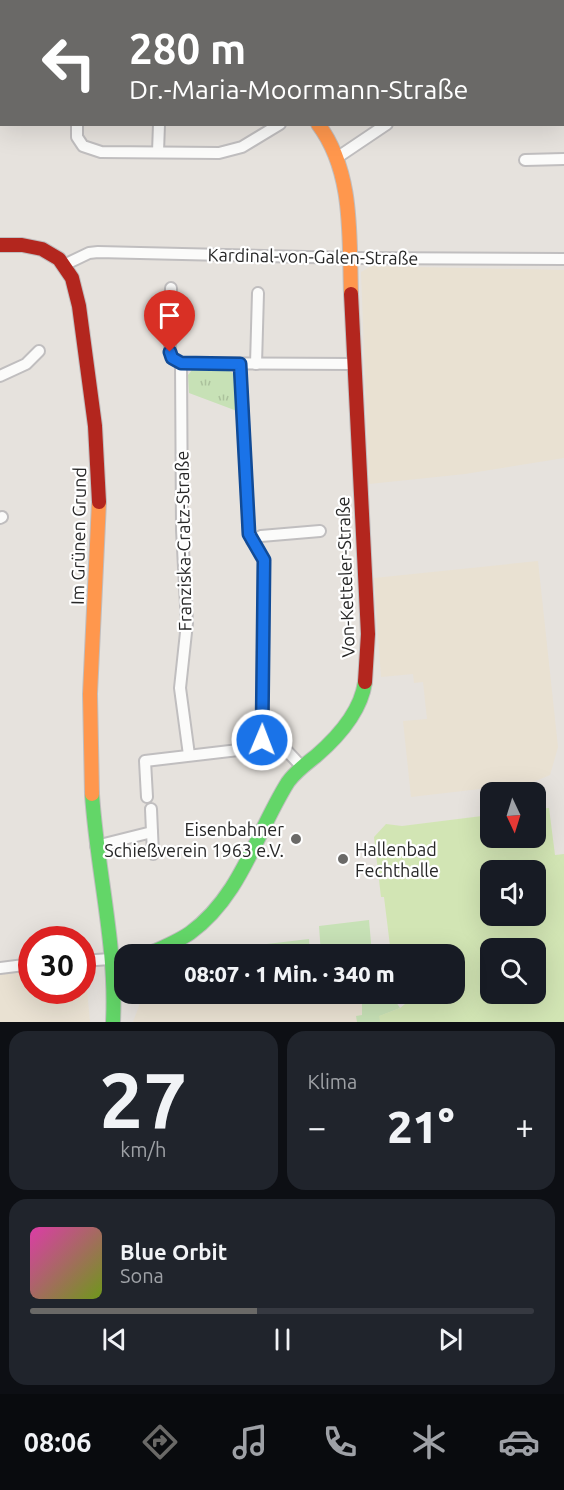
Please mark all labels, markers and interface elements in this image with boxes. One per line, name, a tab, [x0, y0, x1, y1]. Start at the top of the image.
icon: left	[30, 24, 108, 102]
text: 280 m	[129, 25, 246, 72]
text: Dr.-Maria-Moormann-Straße	[129, 74, 468, 104]
street label: Kardinal-von-Galen-Straße	[207, 244, 419, 268]
pin	[144, 290, 195, 352]
icon: arrive	[153, 299, 186, 332]
street label: Franziska-Cratz-Straße	[171, 451, 195, 631]
street label: Im Grünen Grund	[67, 467, 89, 605]
street label: Von-Ketteler-Straße	[332, 496, 358, 658]
position arrow	[230, 708, 294, 772]
north arrow	[480, 782, 546, 848]
map controls	[480, 782, 546, 1004]
place label: Eisenbahner Schießverein 1963 e.V.	[104, 819, 284, 860]
marker: Eisenbahner Schießverein 1963 e.V.	[289, 832, 303, 846]
place label: Hallenbad Fechthalle	[355, 839, 439, 880]
marker: Hallenbad Fechthalle	[336, 852, 350, 866]
button: sound	[480, 860, 546, 926]
speed limit sign: 30	[18, 926, 96, 1004]
button: search	[480, 938, 546, 1004]
text: 08:07 · 1 Min. · 340 m	[184, 961, 395, 986]
text: 27	[99, 1055, 187, 1143]
text: Klima	[308, 1070, 357, 1093]
text: 21°	[387, 1101, 454, 1152]
text: −	[308, 1108, 326, 1145]
text: +	[515, 1108, 534, 1145]
text: km/h	[120, 1138, 166, 1161]
text: Blue Orbit	[120, 1239, 227, 1264]
text: Sona	[120, 1264, 164, 1287]
icon: previous	[98, 1323, 131, 1356]
icon: pause	[266, 1323, 299, 1356]
icon: next	[434, 1323, 467, 1356]
icon: directions	[139, 1421, 181, 1463]
icon: music	[229, 1421, 271, 1463]
icon: phone	[319, 1421, 361, 1463]
icon: climate	[408, 1421, 450, 1463]
icon: car	[498, 1421, 540, 1463]
text: 08:06	[24, 1427, 91, 1457]

